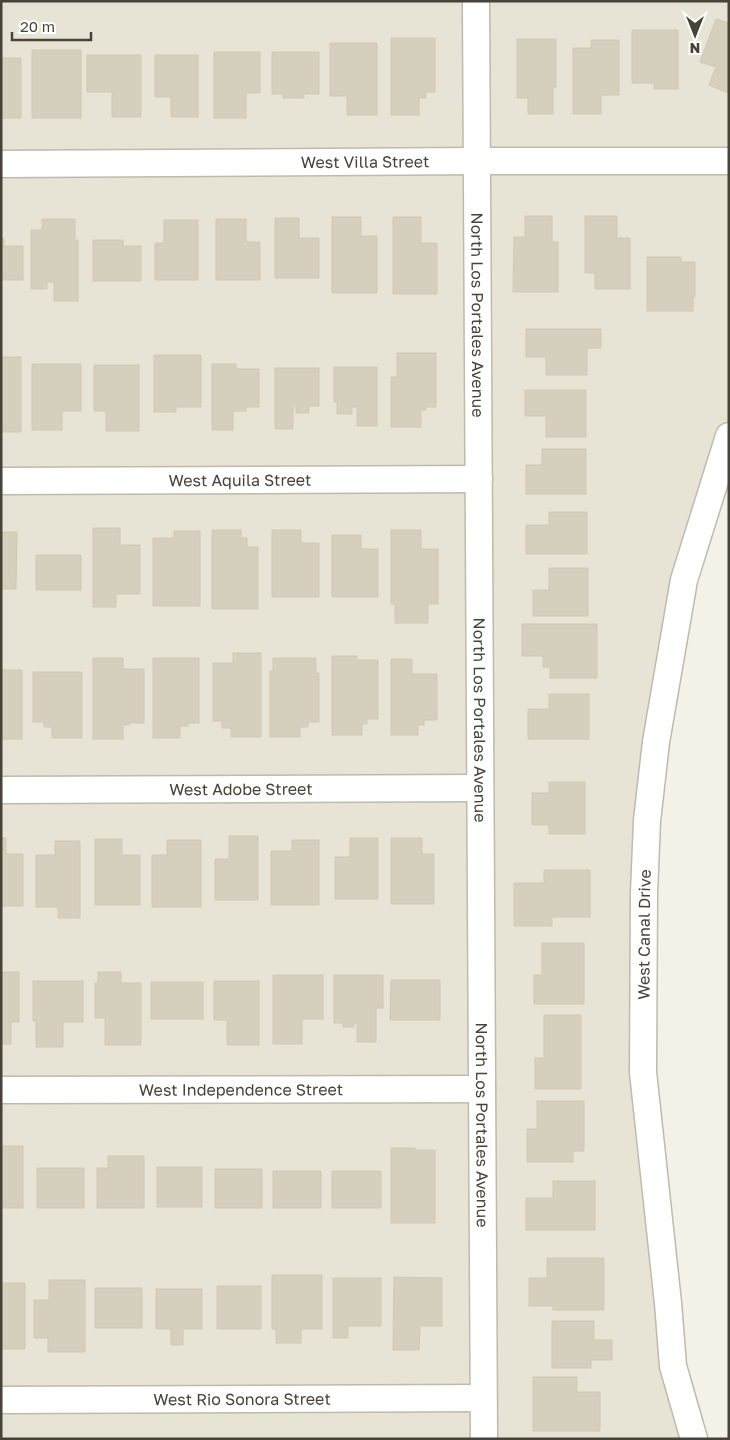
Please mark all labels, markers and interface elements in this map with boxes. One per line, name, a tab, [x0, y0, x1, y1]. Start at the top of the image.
scale bar	[12, 10, 91, 42]
north arrow	[670, 10, 720, 60]
text: 20 m	[20, 17, 55, 35]
text: N	[690, 40, 700, 57]
street label: West Villa Street	[301, 151, 429, 172]
street label: North Los Portales Avenue	[467, 212, 488, 417]
street label: West Aquila Street	[169, 470, 311, 490]
street label: North Los Portales Avenue	[469, 617, 491, 822]
street label: West Adobe Street	[169, 779, 313, 799]
street label: West Canal Drive	[633, 869, 655, 1000]
street label: North Los Portales Avenue	[472, 1022, 493, 1227]
street label: West Independence Street	[139, 1079, 343, 1100]
street label: West Rio Sonora Street	[153, 1389, 331, 1409]

